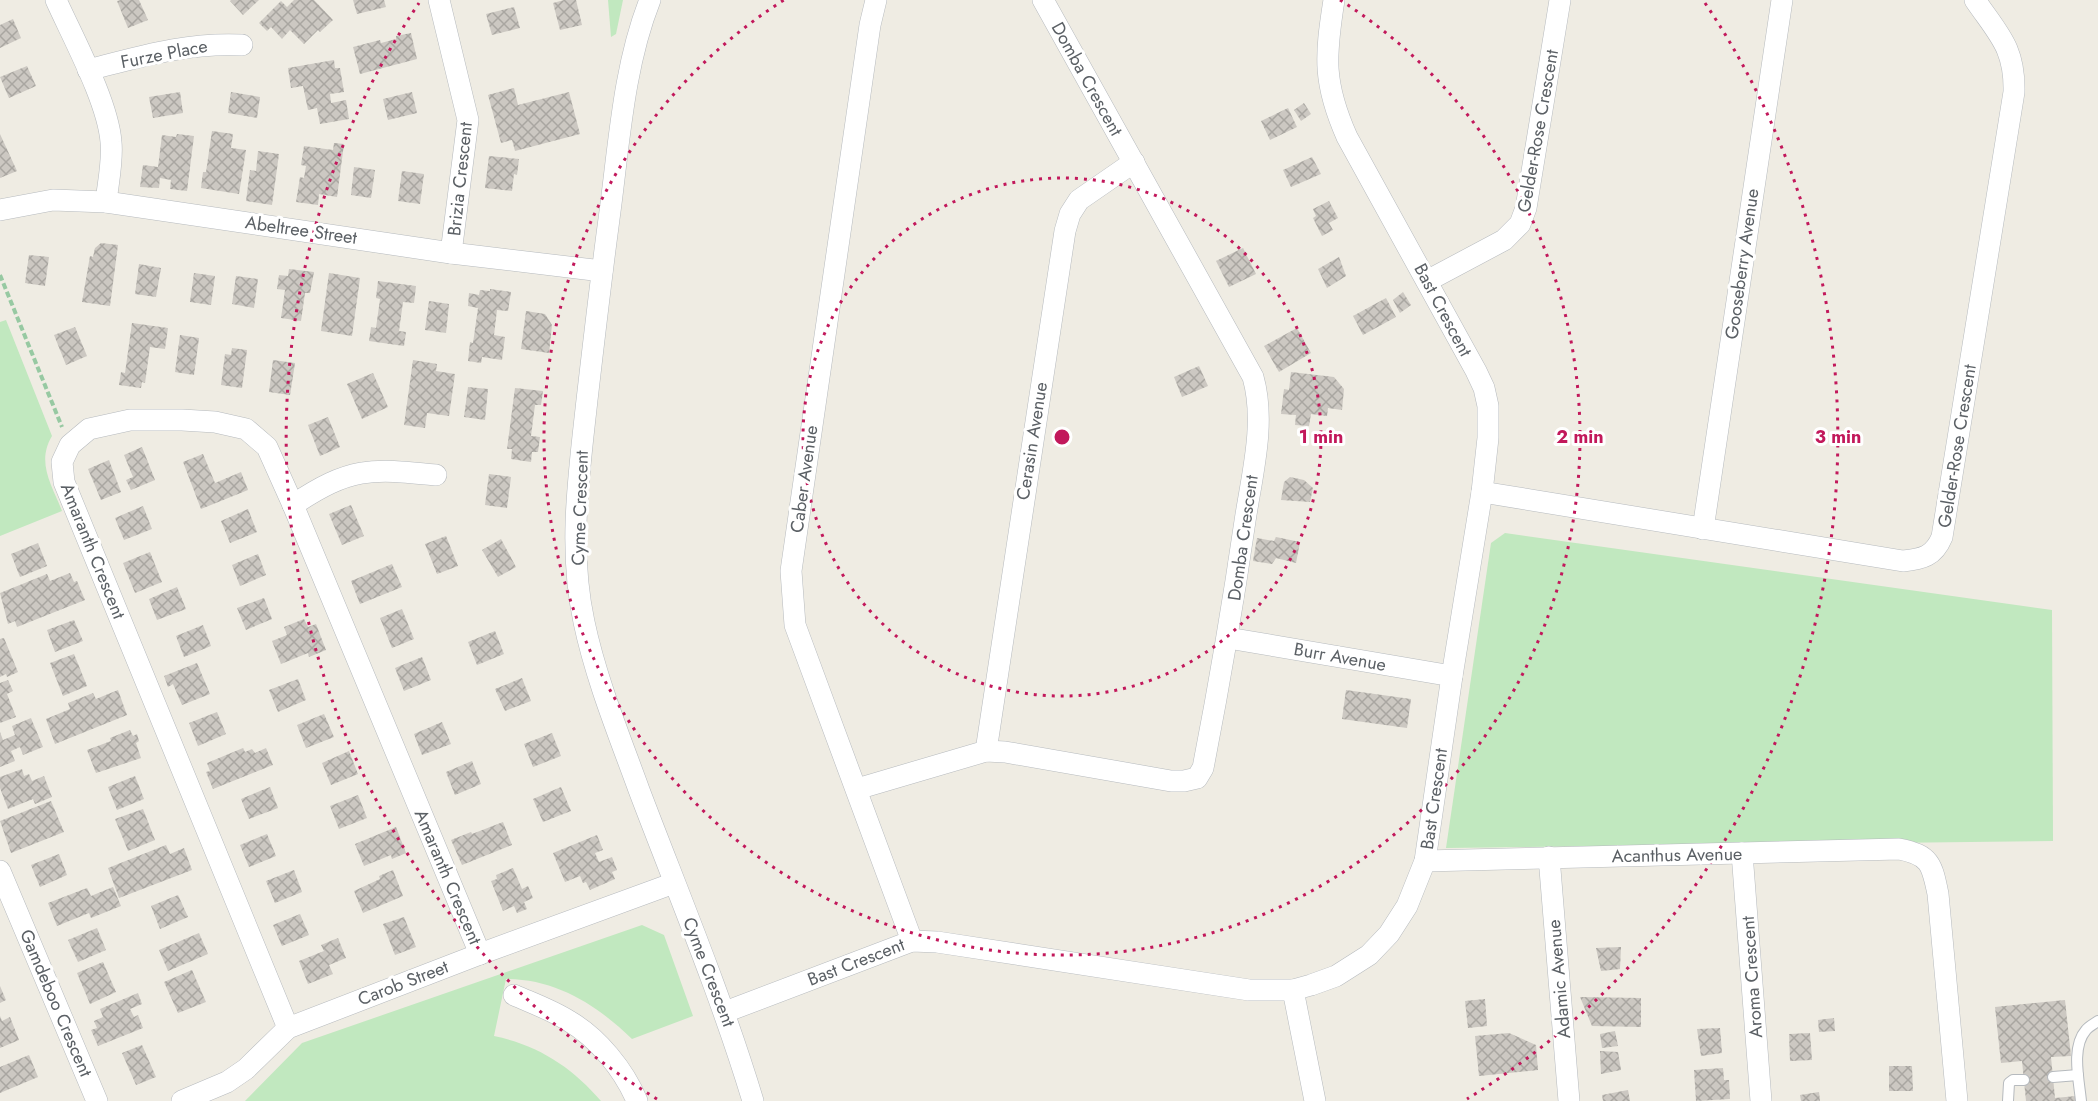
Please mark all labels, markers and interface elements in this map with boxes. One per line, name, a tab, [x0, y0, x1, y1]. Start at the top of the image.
street label: Domba Crescent	[1045, 17, 1129, 141]
street label: Furze Place	[118, 33, 210, 75]
street label: Gelder-Rose Crescent	[1511, 47, 1565, 215]
street label: Brizia Crescent	[441, 120, 479, 237]
street label: Gooseberry Avenue	[1719, 187, 1765, 341]
street label: Abeltree Street	[243, 209, 359, 251]
street label: Bast Crescent	[1408, 259, 1479, 362]
street label: Gelder-Rose Crescent	[1931, 362, 1983, 530]
street label: Cerasin Avenue	[1010, 380, 1054, 502]
street label: Caber Avenue	[784, 424, 824, 534]
text: 1 min	[1299, 424, 1343, 450]
text: 2 min	[1556, 424, 1604, 450]
text: 3 min	[1815, 424, 1861, 450]
centre of rings	[1052, 427, 1072, 447]
street label: Cyme Crescent	[565, 449, 595, 566]
street label: Domba Crescent	[1221, 473, 1265, 603]
street label: Amaranth Crescent	[54, 479, 132, 623]
street label: Burr Avenue	[1292, 636, 1388, 678]
street label: Bast Crescent	[1414, 746, 1454, 851]
street label: Amaranth Crescent	[408, 805, 488, 949]
street label: Acanthus Avenue	[1612, 841, 1742, 869]
street label: Cyme Crescent	[676, 913, 742, 1031]
street label: Aroma Crescent	[1735, 915, 1769, 1039]
street label: Adamic Avenue	[1541, 918, 1577, 1040]
street label: Gamdeboo Crescent	[13, 925, 99, 1081]
street label: Bast Crescent	[804, 931, 909, 992]
street label: Carob Street	[354, 954, 453, 1012]

